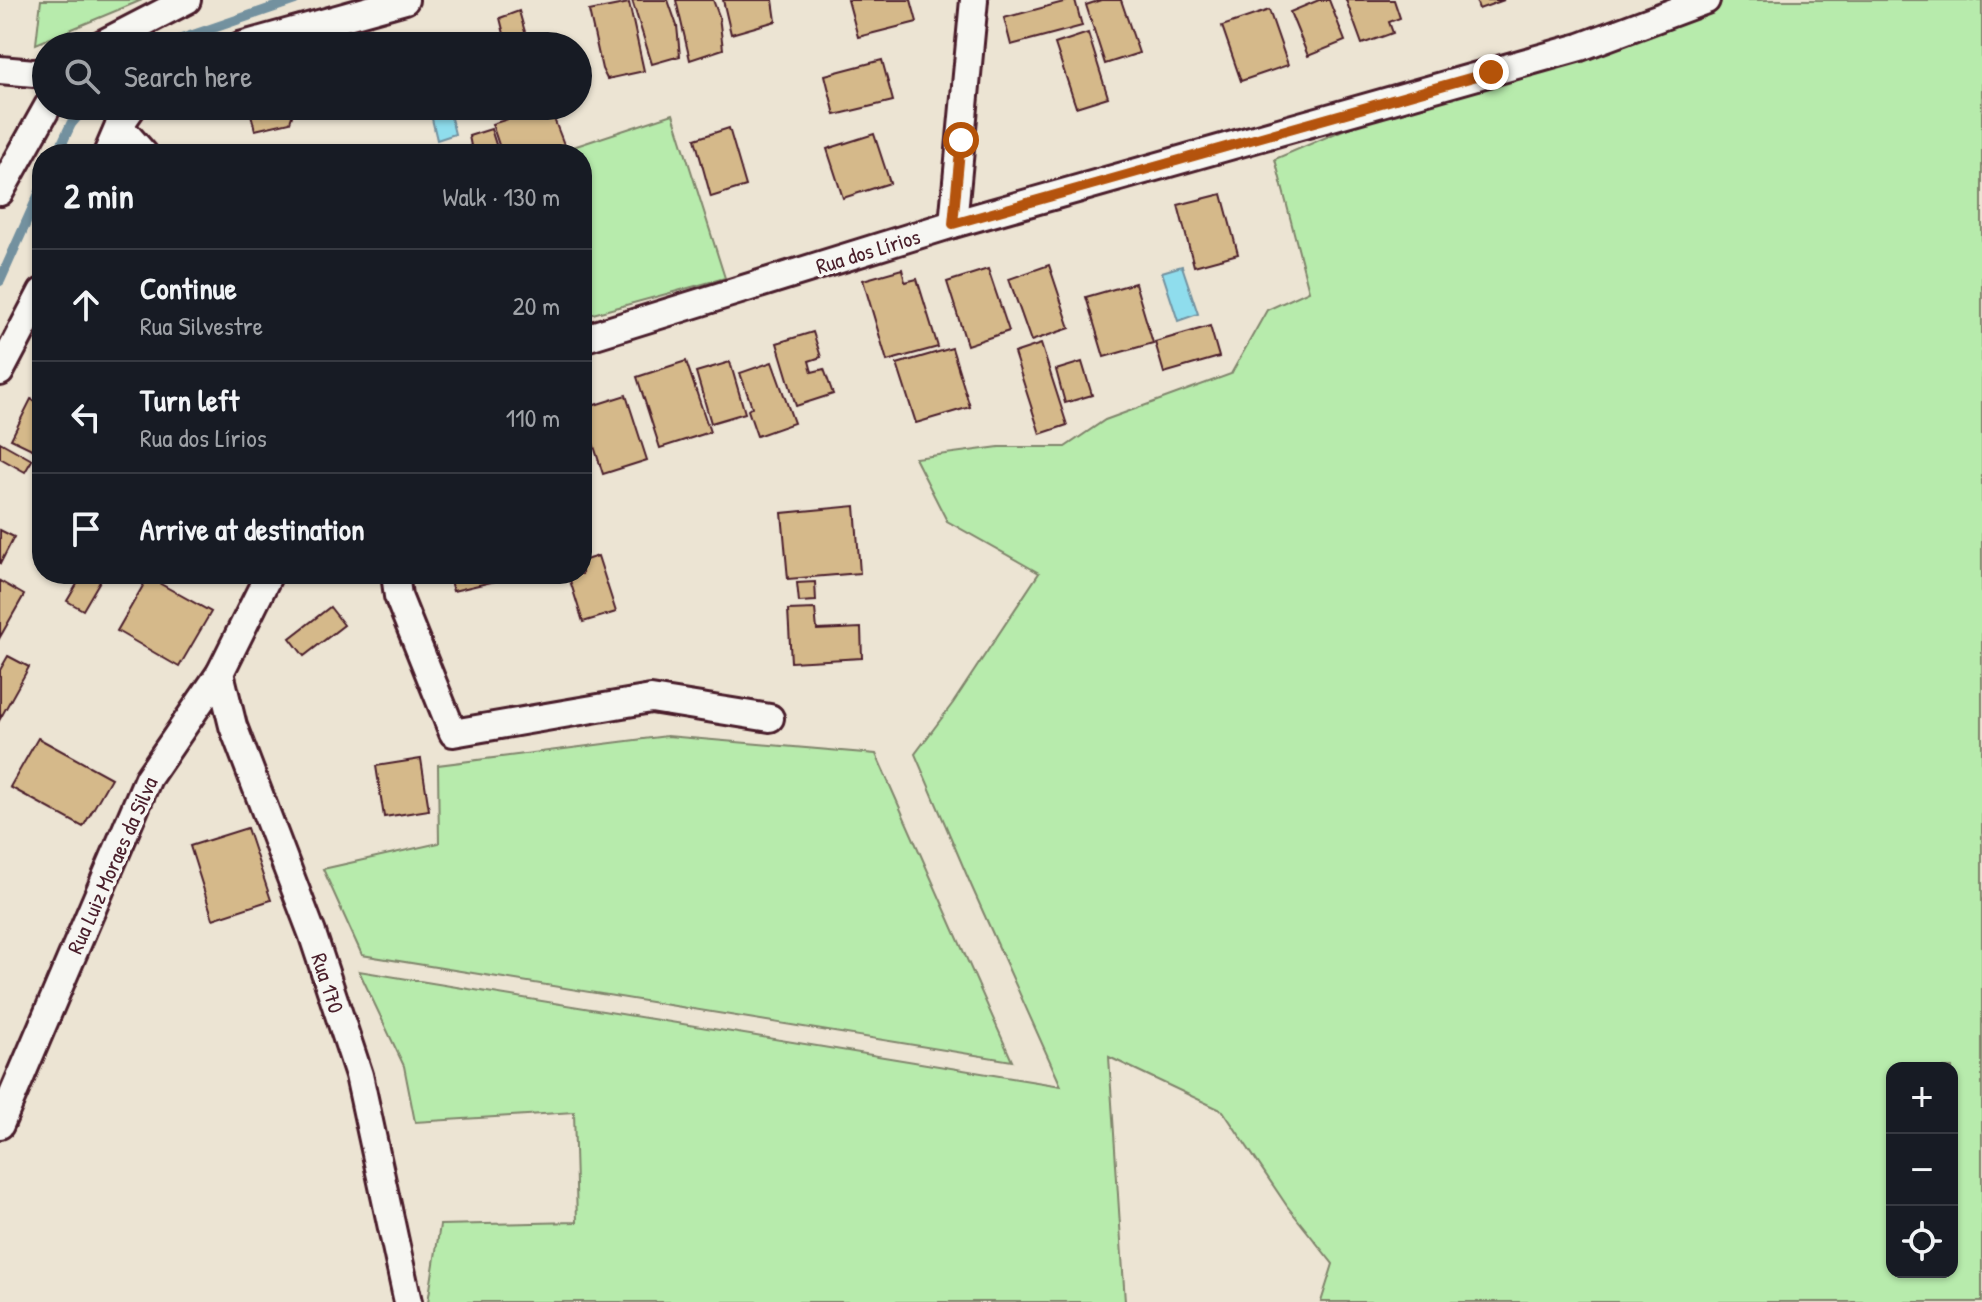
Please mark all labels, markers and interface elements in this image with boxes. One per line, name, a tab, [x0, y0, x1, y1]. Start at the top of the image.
search box	[32, 32, 592, 120]
icon: search	[60, 54, 104, 98]
route end	[1473, 54, 1509, 90]
text: Search here	[124, 56, 252, 96]
route start	[943, 122, 979, 158]
text: 2 min	[64, 173, 134, 219]
text: Walk · 130 m	[443, 179, 560, 214]
street label: Rua dos Lírios	[812, 221, 924, 281]
text: Continue	[140, 268, 237, 308]
icon: ahead	[64, 283, 108, 327]
text: 20 m	[513, 288, 560, 323]
text: Rua Silvestre	[140, 308, 263, 343]
text: Turn left	[140, 380, 239, 420]
icon: left	[64, 395, 108, 439]
text: 110 m	[506, 400, 560, 435]
text: Rua dos Lírios	[140, 420, 267, 455]
icon: arrive	[64, 507, 108, 551]
text: Arrive at destination	[140, 509, 365, 549]
street label: Rua Luiz Moraes da Silva	[60, 771, 165, 958]
street label: Rua 170	[304, 949, 352, 1017]
map controls	[1886, 1062, 1958, 1278]
button: +	[1886, 1062, 1958, 1134]
button: −	[1886, 1134, 1958, 1206]
button: locate	[1886, 1206, 1958, 1278]

